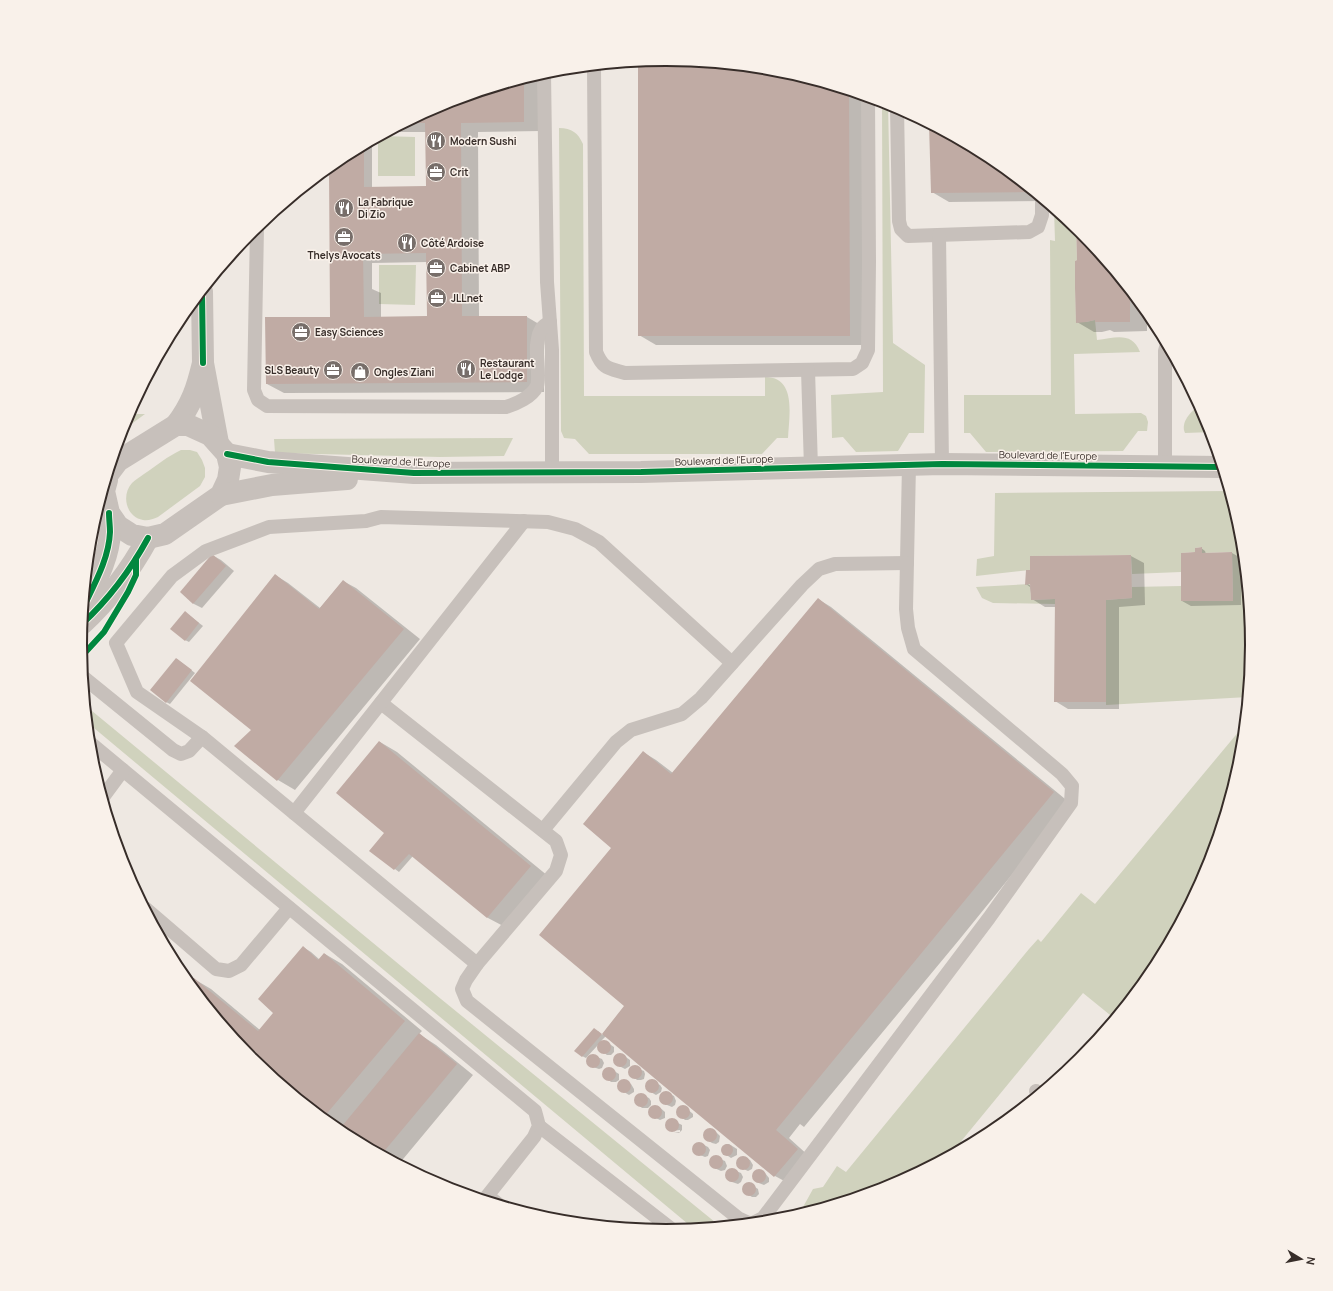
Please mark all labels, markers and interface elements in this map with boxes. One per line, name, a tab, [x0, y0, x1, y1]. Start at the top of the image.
restaurant icon: Modern Sushi	[425, 130, 447, 152]
place label: Modern Sushi	[450, 134, 516, 148]
office icon: Crit	[425, 161, 447, 183]
place label: Crit	[450, 165, 469, 179]
place label: La Fabrique Di Zio	[358, 195, 413, 221]
restaurant icon: La Fabrique Di Zio	[333, 197, 355, 219]
office icon: Thelys Avocats	[333, 226, 355, 248]
restaurant icon: Côté Ardoise	[396, 232, 418, 254]
place label: Côté Ardoise	[421, 236, 484, 250]
place label: Thelys Avocats	[307, 248, 381, 262]
office icon: Cabinet ABP	[425, 257, 447, 279]
place label: Cabinet ABP	[450, 261, 511, 275]
office icon: JLLnet	[426, 287, 448, 309]
place label: JLLnet	[451, 291, 483, 305]
office icon: Easy Sciences	[290, 321, 312, 343]
place label: Easy Sciences	[315, 325, 384, 339]
place label: Restaurant Le Lodge	[480, 356, 535, 382]
restaurant icon: Restaurant Le Lodge	[455, 358, 477, 380]
office icon: SLS Beauty	[322, 359, 344, 381]
shop icon: Ongles Ziani	[349, 361, 371, 383]
place label: SLS Beauty	[264, 363, 319, 377]
place label: Ongles Ziani	[374, 365, 434, 379]
street label: Boulevard de l'Europe	[999, 447, 1098, 463]
street label: Boulevard de l'Europe	[351, 451, 451, 471]
street label: Boulevard de l'Europe	[675, 451, 774, 469]
north arrow	[1281, 1239, 1321, 1279]
text: N	[1303, 1256, 1319, 1266]

